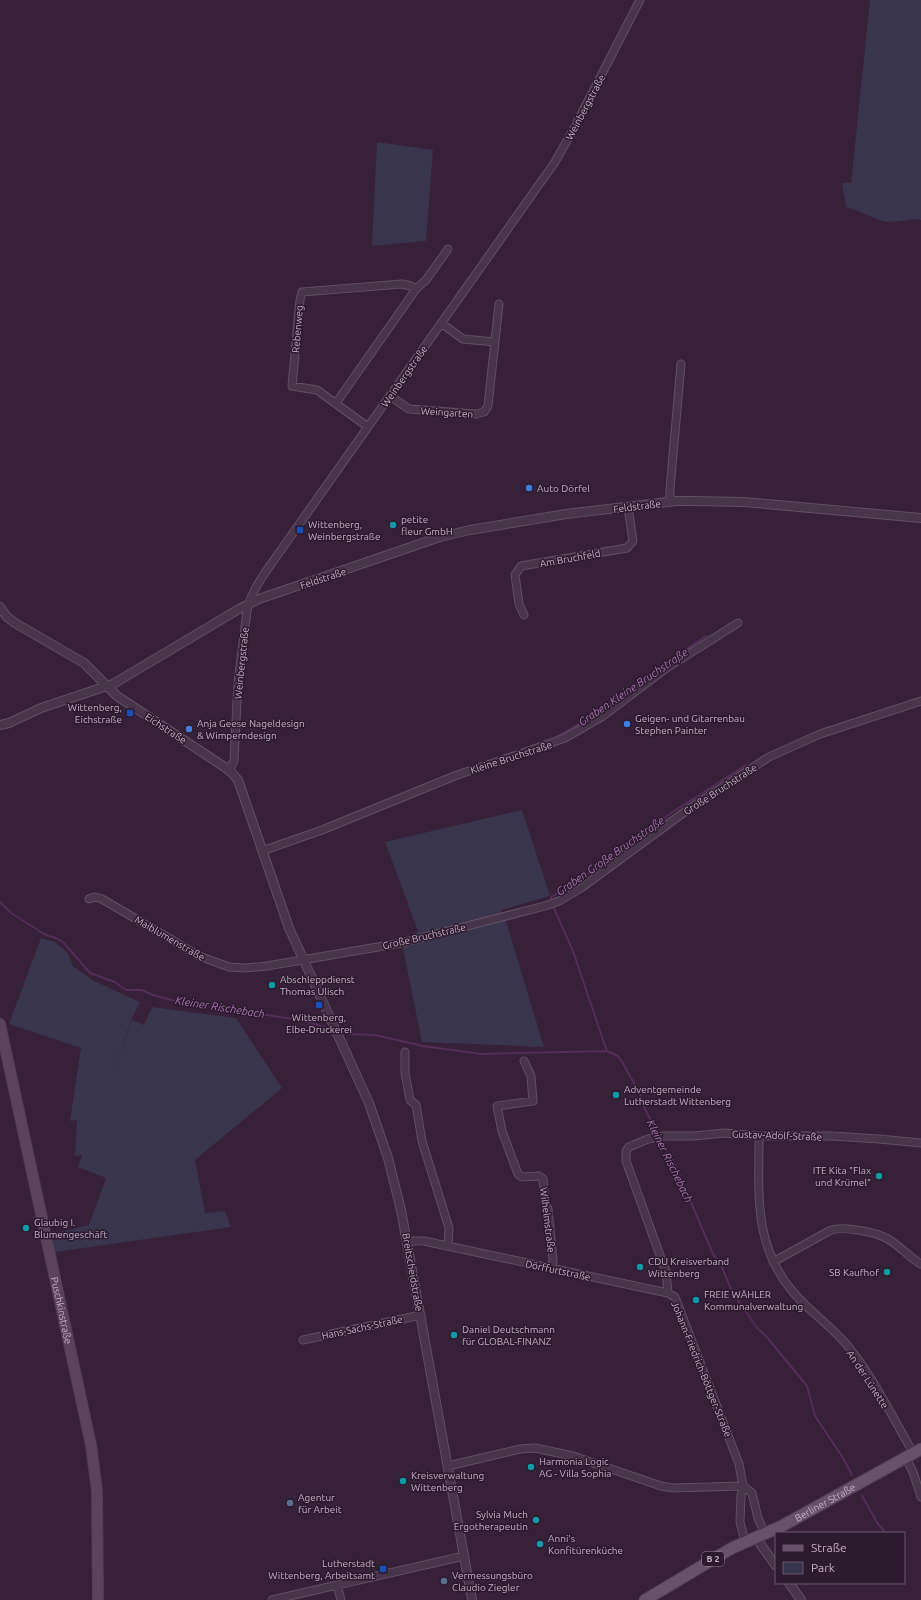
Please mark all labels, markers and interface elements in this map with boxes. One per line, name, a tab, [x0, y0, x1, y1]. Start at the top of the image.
street label: Weinbergstraße	[564, 73, 607, 142]
street label: Rebenweg	[290, 305, 305, 353]
street label: Weinbergstraße	[379, 343, 430, 409]
street label: Weingarten	[420, 405, 474, 420]
marker: Auto Dörfel	[524, 483, 534, 493]
place label: Auto Dörfel	[537, 483, 590, 494]
street label: Feldstraße	[613, 498, 662, 515]
place label: petite fleur GmbH	[401, 514, 453, 537]
place label: Wittenberg, Weinbergstraße	[308, 519, 380, 542]
marker: petite fleur GmbH	[388, 520, 398, 530]
marker: Wittenberg, Weinbergstraße	[295, 525, 305, 535]
street label: Am Bruchfeld	[539, 548, 601, 569]
street label: Feldstraße	[299, 566, 348, 591]
street label: Weinbergstraße	[232, 626, 251, 700]
water label: Graben Kleine Bruchstraße	[576, 646, 690, 728]
place label: Wittenberg, Eichstraße	[68, 702, 122, 725]
marker: Wittenberg, Eichstraße	[125, 708, 135, 718]
street label: Eichstraße	[143, 711, 188, 746]
place label: Geigen- und Gitarrenbau Stephen Painter	[635, 713, 745, 736]
place label: Anja Geese Nageldesign & Wimperndesign	[197, 718, 305, 741]
marker: Geigen- und Gitarrenbau Stephen Painter	[622, 719, 632, 729]
marker: Anja Geese Nageldesign & Wimperndesign	[184, 724, 194, 734]
street label: Kleine Bruchstraße	[469, 739, 553, 776]
street label: Große Bruchstraße	[682, 762, 759, 817]
water label: Graben Große Bruchstraße	[554, 814, 667, 898]
street label: Maiblumenstraße	[133, 914, 207, 963]
street label: Große Bruchstraße	[381, 922, 467, 951]
place label: Abschleppdienst Thomas Ulisch	[280, 974, 355, 997]
marker: Abschleppdienst Thomas Ulisch	[267, 980, 277, 990]
water label: Kleiner Rischebach	[174, 994, 266, 1020]
marker: Wittenberg, Elbe-Druckerei	[314, 1000, 324, 1010]
place label: Wittenberg, Elbe-Druckerei	[286, 1012, 352, 1035]
place label: Adventgemeinde Lutherstadt Wittenberg	[624, 1084, 731, 1107]
marker: Adventgemeinde Lutherstadt Wittenberg	[611, 1090, 621, 1100]
water label: Kleiner Rischebach	[645, 1118, 695, 1204]
street label: Gustav-Adolf-Straße	[732, 1128, 822, 1143]
place label: ITE Kita "Flax und Krümel"	[813, 1165, 871, 1188]
marker: ITE Kita "Flax und Krümel"	[874, 1171, 884, 1181]
street label: Wilhelmstraße	[538, 1187, 557, 1253]
place label: Glaubig I. Blumengeschäft	[34, 1217, 107, 1240]
marker: Glaubig I. Blumengeschäft	[21, 1223, 31, 1233]
street label: Breitscheidstraße	[400, 1232, 425, 1312]
place label: CDU Kreisverband Wittenberg	[648, 1256, 729, 1279]
street label: Dörffurtstraße	[524, 1258, 592, 1283]
marker: CDU Kreisverband Wittenberg	[635, 1262, 645, 1272]
place label: SB Kaufhof	[829, 1267, 879, 1278]
marker: SB Kaufhof	[882, 1267, 892, 1277]
street label: Puschkinstraße	[49, 1276, 74, 1345]
place label: FREIE WÄHLER Kommunalverwaltung	[704, 1289, 803, 1312]
marker: FREIE WÄHLER Kommunalverwaltung	[691, 1295, 701, 1305]
street label: Johann-Friedrich-Böttger-Straße	[669, 1300, 734, 1439]
street label: Hans-Sachs-Straße	[321, 1314, 404, 1341]
place label: Daniel Deutschmann für GLOBAL-FINANZ	[462, 1324, 555, 1347]
marker: Daniel Deutschmann für GLOBAL-FINANZ	[449, 1330, 459, 1340]
street label: An der Lünette	[845, 1348, 891, 1411]
place label: Harmonia Logic AG - Villa Sophia	[539, 1456, 612, 1479]
marker: Harmonia Logic AG - Villa Sophia	[526, 1462, 536, 1472]
place label: Kreisverwaltung Wittenberg	[411, 1470, 484, 1493]
marker: Kreisverwaltung Wittenberg	[398, 1476, 408, 1486]
street label: Berliner Straße	[793, 1481, 857, 1524]
place label: Agentur für Arbeit	[298, 1492, 342, 1515]
marker: Agentur für Arbeit	[285, 1498, 295, 1508]
place label: Sylvia Much Ergotherapeutin	[454, 1509, 528, 1532]
marker: Sylvia Much Ergotherapeutin	[531, 1515, 541, 1525]
legend	[775, 1532, 905, 1584]
place label: Anni's Konfitürenküche	[548, 1533, 623, 1556]
marker: Anni's Konfitürenküche	[535, 1539, 545, 1549]
text: Straße	[811, 1541, 847, 1554]
road number: B 2	[702, 1552, 724, 1566]
place label: Lutherstadt Wittenberg, Arbeitsamt	[268, 1558, 375, 1581]
text: Park	[811, 1561, 835, 1574]
marker: Lutherstadt Wittenberg, Arbeitsamt	[378, 1564, 388, 1574]
place label: Vermessungsbüro Claudio Ziegler	[452, 1570, 533, 1593]
marker: Vermessungsbüro Claudio Ziegler	[439, 1576, 449, 1586]

